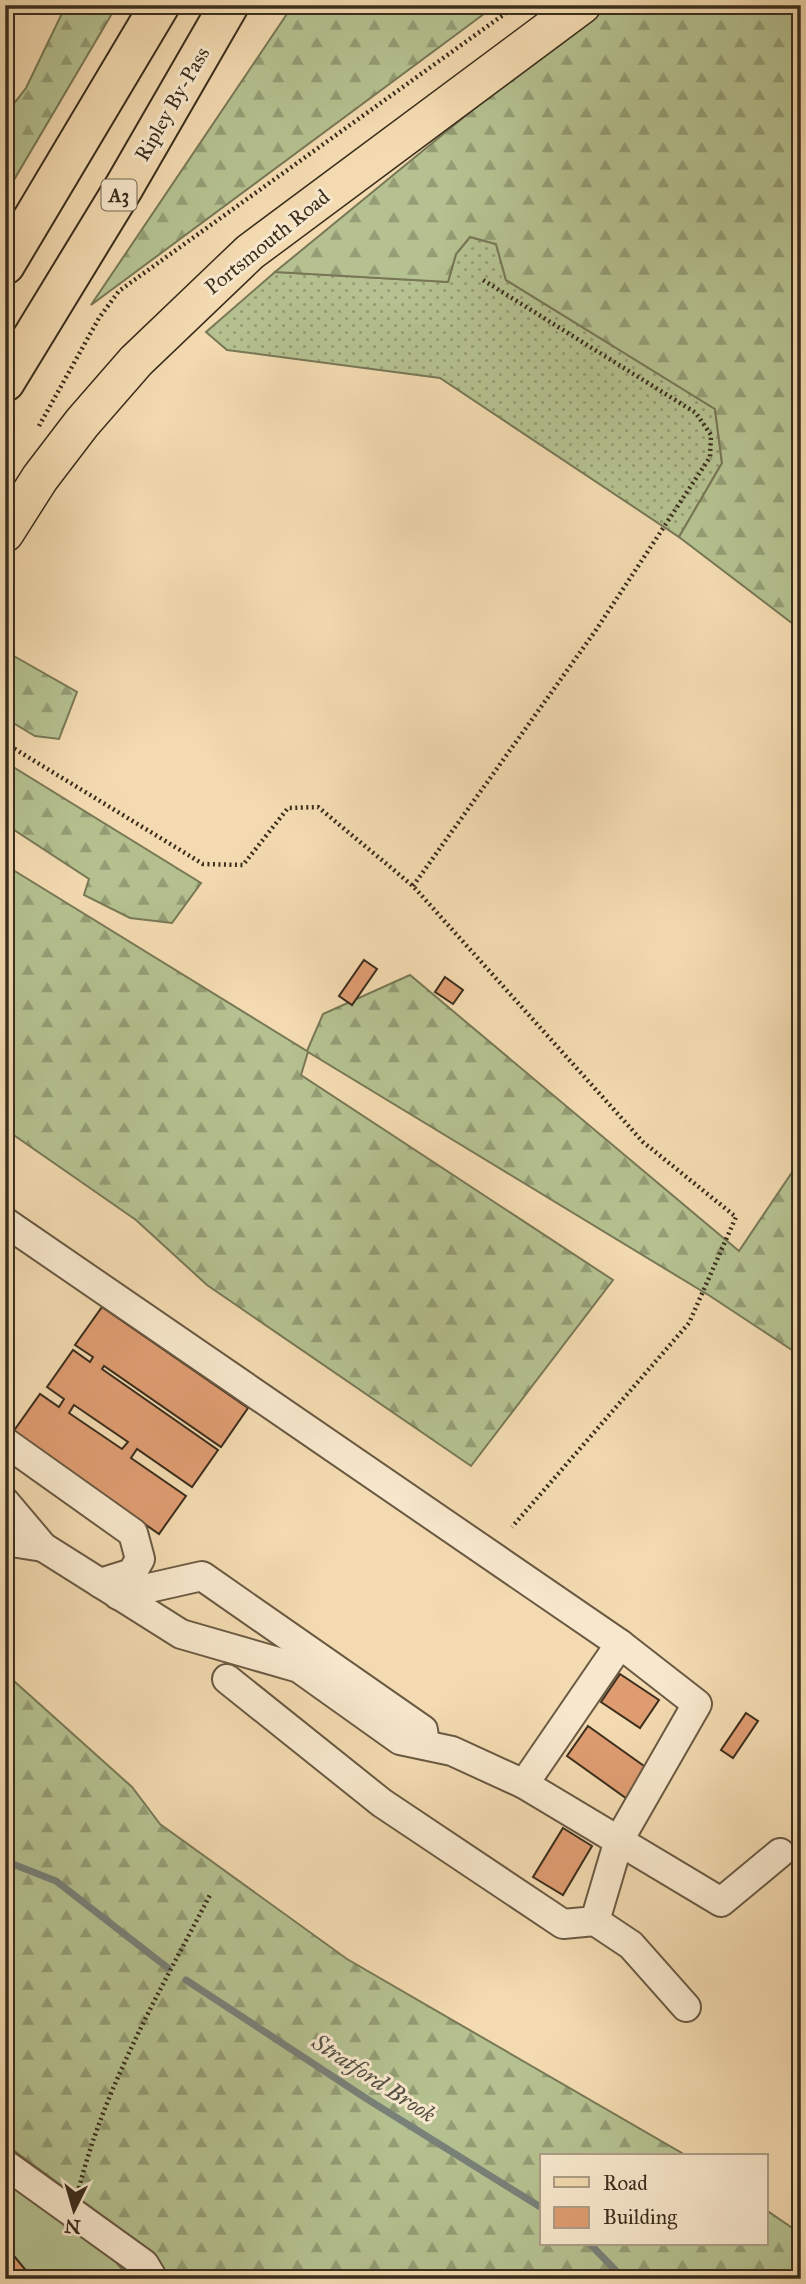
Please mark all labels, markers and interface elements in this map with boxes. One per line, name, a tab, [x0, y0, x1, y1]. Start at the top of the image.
street label: Ripley By-Pass	[129, 42, 215, 166]
road number: A3	[102, 180, 136, 210]
street label: Portsmouth Road	[199, 183, 335, 300]
water label: Stratford Brook	[306, 2027, 441, 2128]
legend	[540, 2154, 768, 2246]
text: Road	[603, 2170, 648, 2196]
north arrow	[38, 2176, 108, 2246]
text: Building	[603, 2204, 677, 2230]
text: N	[64, 2214, 82, 2239]

